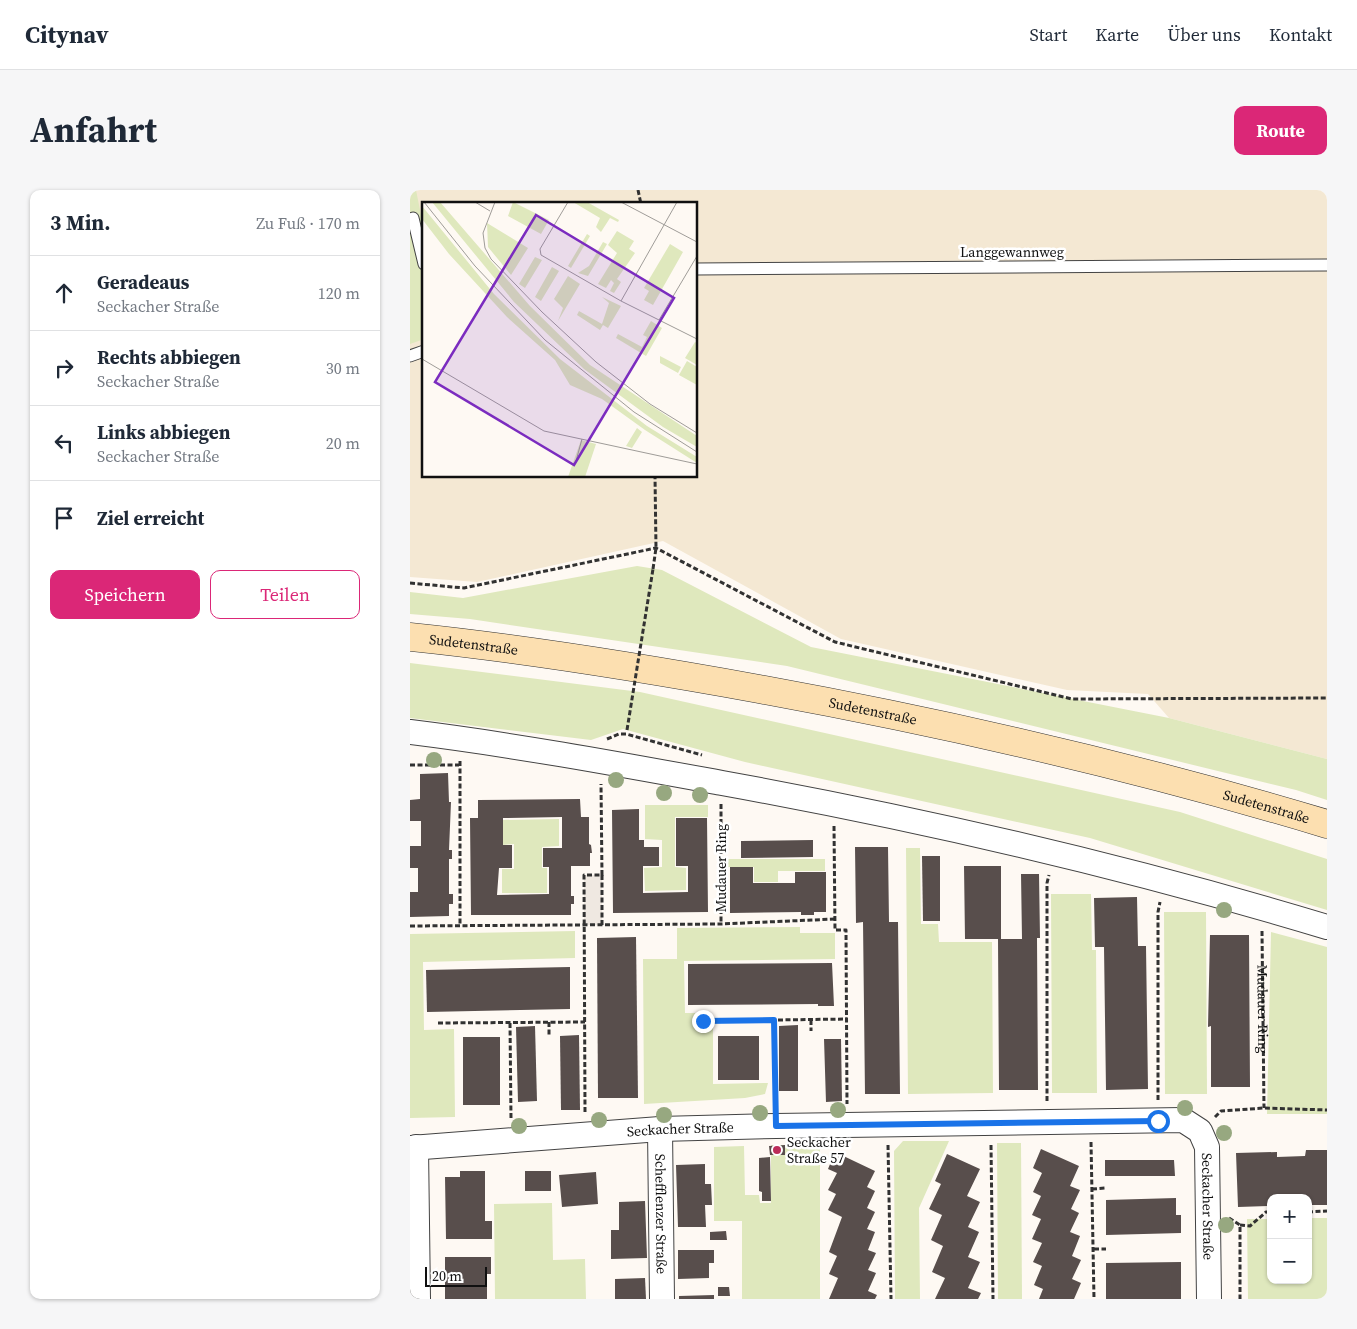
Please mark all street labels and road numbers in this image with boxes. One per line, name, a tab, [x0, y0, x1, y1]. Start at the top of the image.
street label: Langgewannweg	[960, 242, 1064, 262]
street label: Sudetenstraße	[428, 629, 519, 660]
street label: Sudetenstraße	[827, 692, 919, 730]
street label: Sudetenstraße	[1221, 785, 1312, 828]
street label: Mudauer Ring	[711, 824, 731, 912]
street label: Mudauer Ring	[1252, 965, 1273, 1053]
street label: Seckacher Straße	[626, 1117, 734, 1141]
street label: Seckacher Straße	[1197, 1153, 1218, 1260]
street label: Schefflenzer Straße	[650, 1154, 672, 1274]

